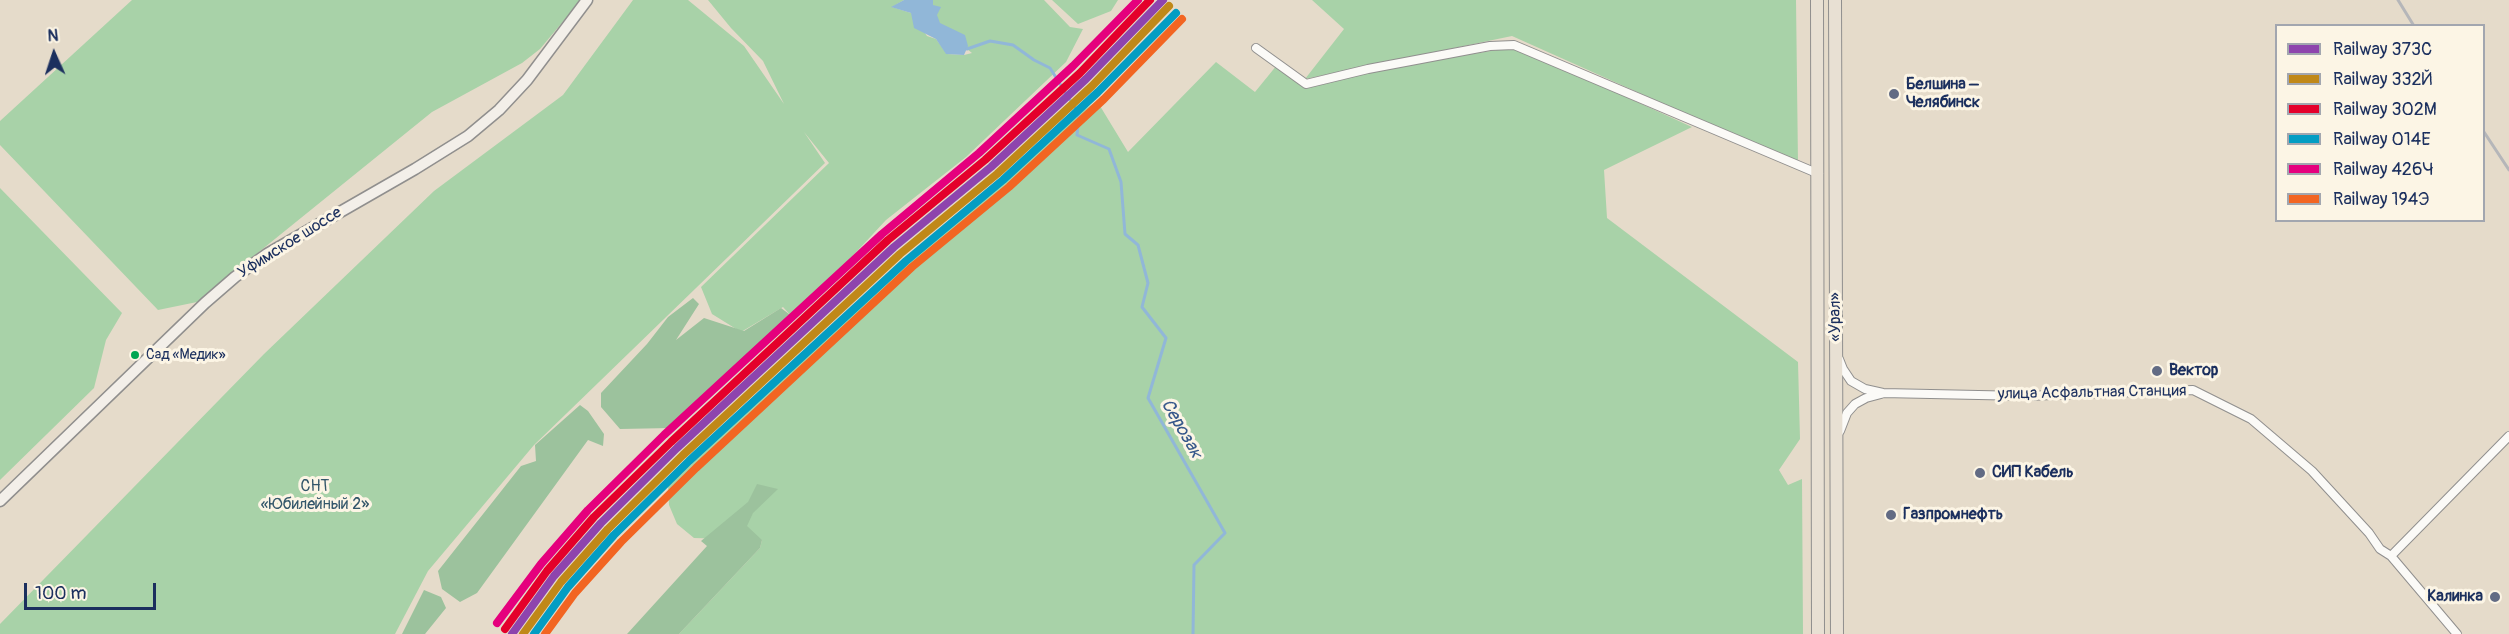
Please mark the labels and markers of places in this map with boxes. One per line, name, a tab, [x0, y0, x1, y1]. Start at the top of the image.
place label: Белшина – Челябинск	[1906, 75, 1980, 113]
marker: Белшина – Челябинск	[1887, 87, 1901, 101]
place label: Сад «Медик»	[146, 347, 225, 363]
marker: Сад «Медик»	[129, 349, 141, 361]
place label: Вектор	[2169, 361, 2218, 381]
marker: Вектор	[2150, 364, 2164, 378]
place label: СИП Кабель	[1992, 463, 2074, 483]
marker: СИП Кабель	[1973, 466, 1987, 480]
place label: Газпромнефть	[1903, 505, 2003, 525]
marker: Газпромнефть	[1884, 508, 1898, 522]
place label: Калинка	[2427, 587, 2483, 607]
marker: Калинка	[2488, 590, 2502, 604]

